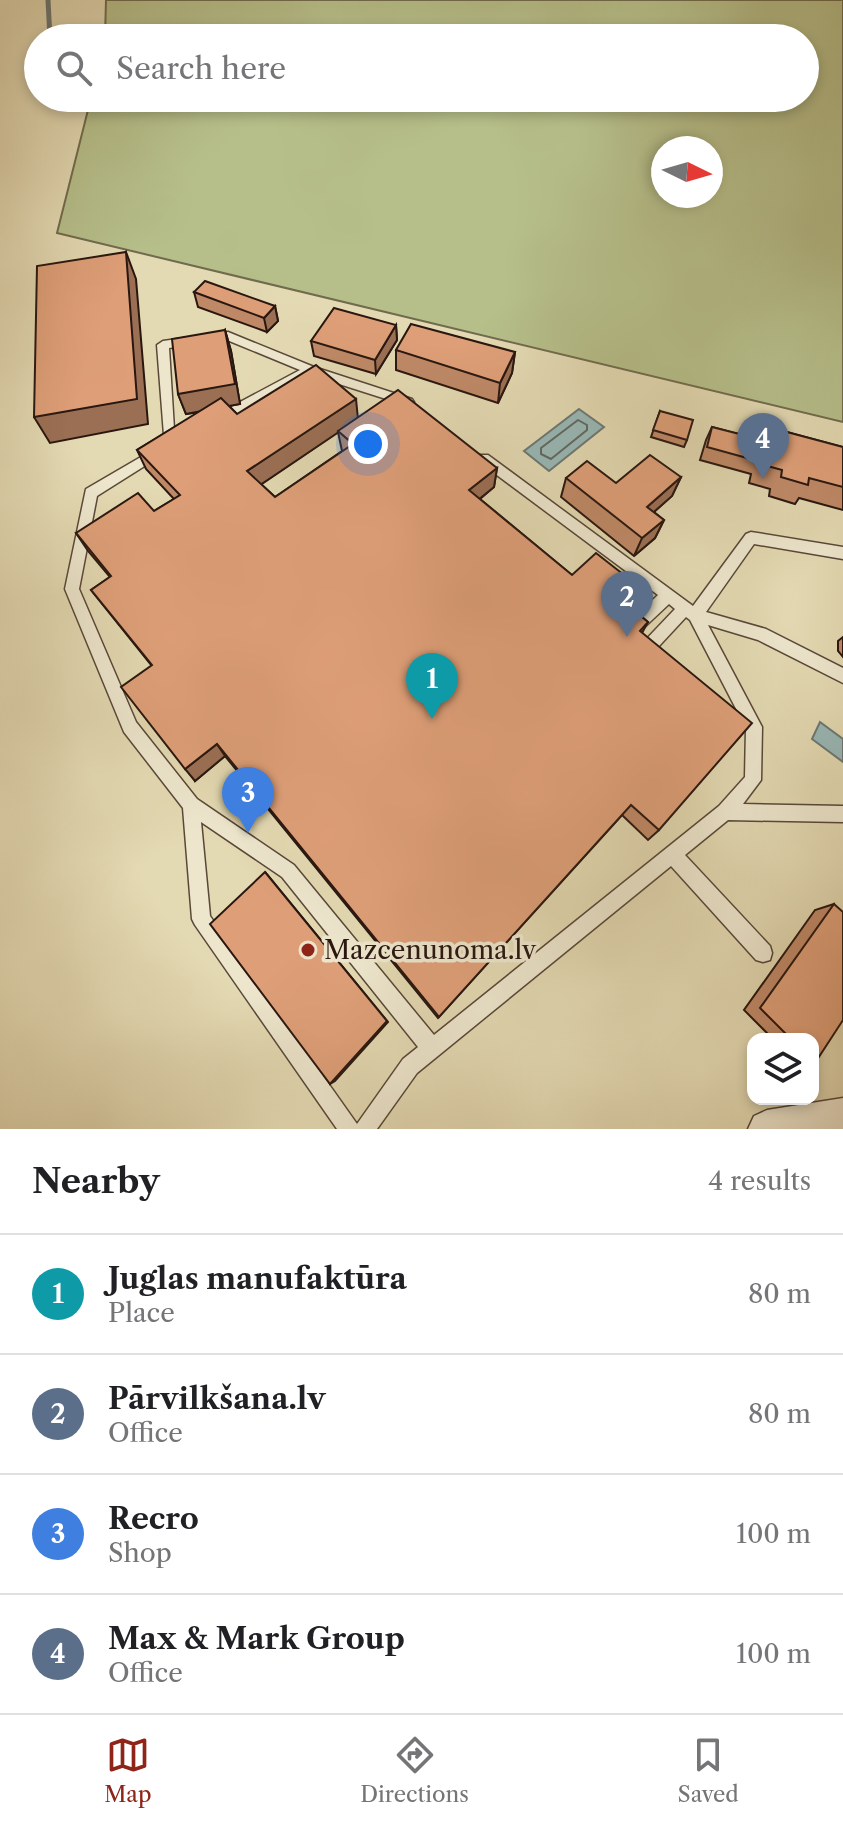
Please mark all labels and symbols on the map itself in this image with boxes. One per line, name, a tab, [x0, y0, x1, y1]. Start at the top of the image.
north arrow	[651, 136, 723, 208]
pin: 4	[737, 413, 789, 479]
your location	[348, 424, 388, 464]
pin: 2	[601, 571, 653, 637]
pin: 1	[406, 653, 458, 719]
pin: 3	[222, 767, 274, 833]
place label: Mazcenunoma.lv	[324, 934, 537, 966]
marker: Mazcenunoma.lv	[299, 941, 317, 959]

